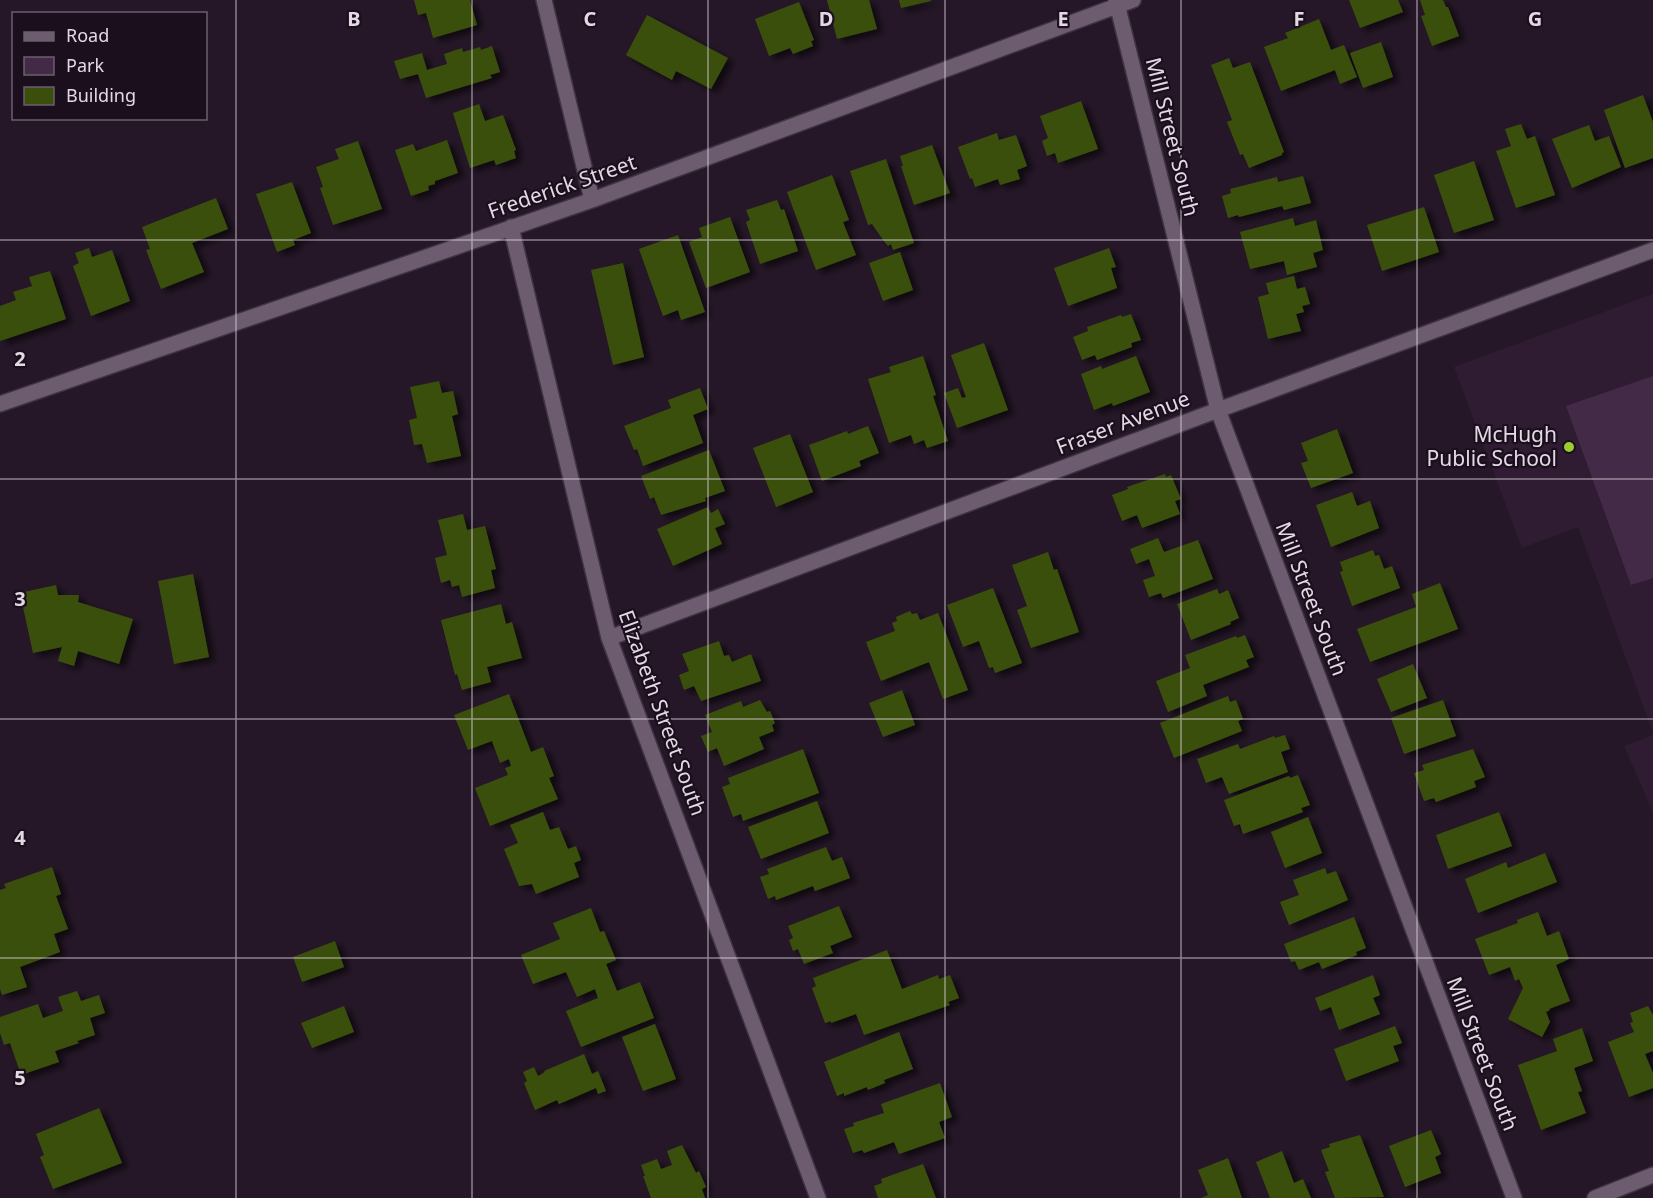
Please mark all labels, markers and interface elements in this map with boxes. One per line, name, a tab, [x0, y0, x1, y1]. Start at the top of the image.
text: B	[347, 5, 361, 32]
text: C	[584, 5, 597, 32]
text: D	[819, 5, 833, 32]
text: E	[1057, 5, 1069, 32]
text: F	[1294, 5, 1304, 32]
text: G	[1528, 5, 1542, 32]
legend	[12, 12, 207, 120]
text: Road	[66, 23, 109, 47]
text: Park	[66, 53, 104, 77]
street label: Mill Street South	[1140, 54, 1206, 219]
text: Building	[66, 83, 136, 107]
street label: Frederick Street	[484, 147, 640, 225]
text: 2	[14, 345, 26, 372]
street label: Fraser Avenue	[1052, 384, 1193, 460]
place label: McHugh Public School	[1427, 420, 1557, 472]
marker: McHugh Public School	[1562, 440, 1576, 454]
street label: Mill Street South	[1270, 518, 1354, 680]
text: 3	[14, 585, 26, 612]
street label: Elizabeth Street South	[613, 606, 713, 819]
text: 4	[14, 824, 26, 851]
street label: Mill Street South	[1441, 973, 1525, 1135]
text: 5	[14, 1064, 26, 1091]

